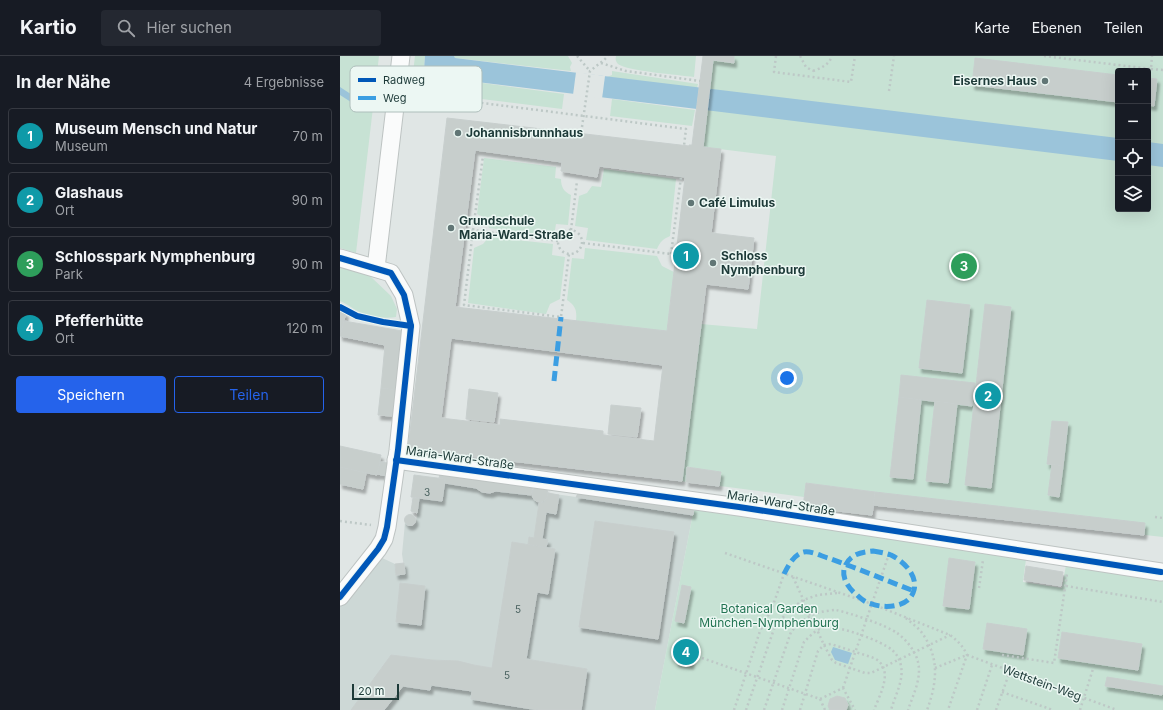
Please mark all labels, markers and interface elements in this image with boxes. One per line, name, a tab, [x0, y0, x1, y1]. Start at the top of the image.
search box	[101, 10, 381, 46]
text: Kartio	[20, 16, 77, 39]
icon: search	[115, 17, 137, 39]
text: Hier suchen	[147, 18, 232, 37]
text: Karte	[974, 19, 1010, 36]
text: Ebenen	[1032, 19, 1082, 36]
text: Teilen	[1104, 19, 1143, 36]
legend	[350, 66, 482, 112]
map controls	[1115, 68, 1151, 212]
button: +	[1115, 68, 1151, 104]
text: In der Nähe	[16, 72, 111, 92]
text: Radweg	[383, 73, 425, 87]
place label: Eisernes Haus	[953, 73, 1037, 88]
text: 4 Ergebnisse	[244, 74, 324, 90]
marker: Eisernes Haus	[1040, 76, 1050, 86]
text: Weg	[383, 91, 406, 105]
button: −	[1115, 104, 1151, 140]
text: Museum Mensch und Natur	[55, 119, 257, 138]
place label: Johannisbrunnhaus	[466, 125, 583, 140]
text: 1	[27, 128, 33, 144]
text: 70 m	[293, 128, 323, 144]
marker: Johannisbrunnhaus	[453, 128, 463, 138]
text: Museum	[55, 138, 108, 154]
button: locate	[1115, 140, 1151, 176]
button: layers	[1115, 176, 1151, 212]
text: Glashaus	[55, 183, 123, 202]
text: 2	[26, 192, 34, 208]
text: 90 m	[292, 192, 323, 208]
place label: Café Limulus	[699, 195, 776, 210]
marker: Café Limulus	[686, 198, 696, 208]
text: Ort	[55, 202, 74, 218]
place label: Grundschule Maria-Ward-Straße	[459, 213, 573, 242]
marker: Grundschule Maria-Ward-Straße	[446, 223, 456, 233]
pin: 1	[673, 241, 699, 271]
text: Schlosspark Nymphenburg	[55, 247, 255, 266]
place label: Schloss Nymphenburg	[721, 248, 805, 277]
pin: 3	[951, 251, 977, 281]
text: 3	[26, 256, 34, 272]
text: 90 m	[292, 256, 323, 272]
marker: Schloss Nymphenburg	[708, 258, 718, 268]
text: Park	[55, 266, 83, 282]
text: Pfefferhütte	[55, 311, 144, 330]
text: 4	[26, 320, 34, 336]
text: 120 m	[287, 320, 323, 336]
text: Ort	[55, 330, 74, 346]
your location	[777, 368, 797, 388]
button: Speichern	[16, 376, 166, 413]
button: Teilen	[174, 376, 324, 413]
pin: 2	[975, 381, 1001, 411]
street label: Maria-Ward-Straße	[405, 442, 515, 473]
house number: 3	[424, 486, 430, 498]
street label: Maria-Ward-Straße	[726, 487, 836, 518]
park label: Botanical Garden München-Nymphenburg	[699, 601, 839, 630]
house number: 5	[515, 603, 521, 615]
pin: 4	[673, 637, 699, 667]
street label: Wettstein-Weg	[1000, 661, 1084, 704]
house number: 5	[504, 669, 510, 681]
scale bar	[352, 682, 399, 701]
text: 20 m	[358, 684, 384, 698]

